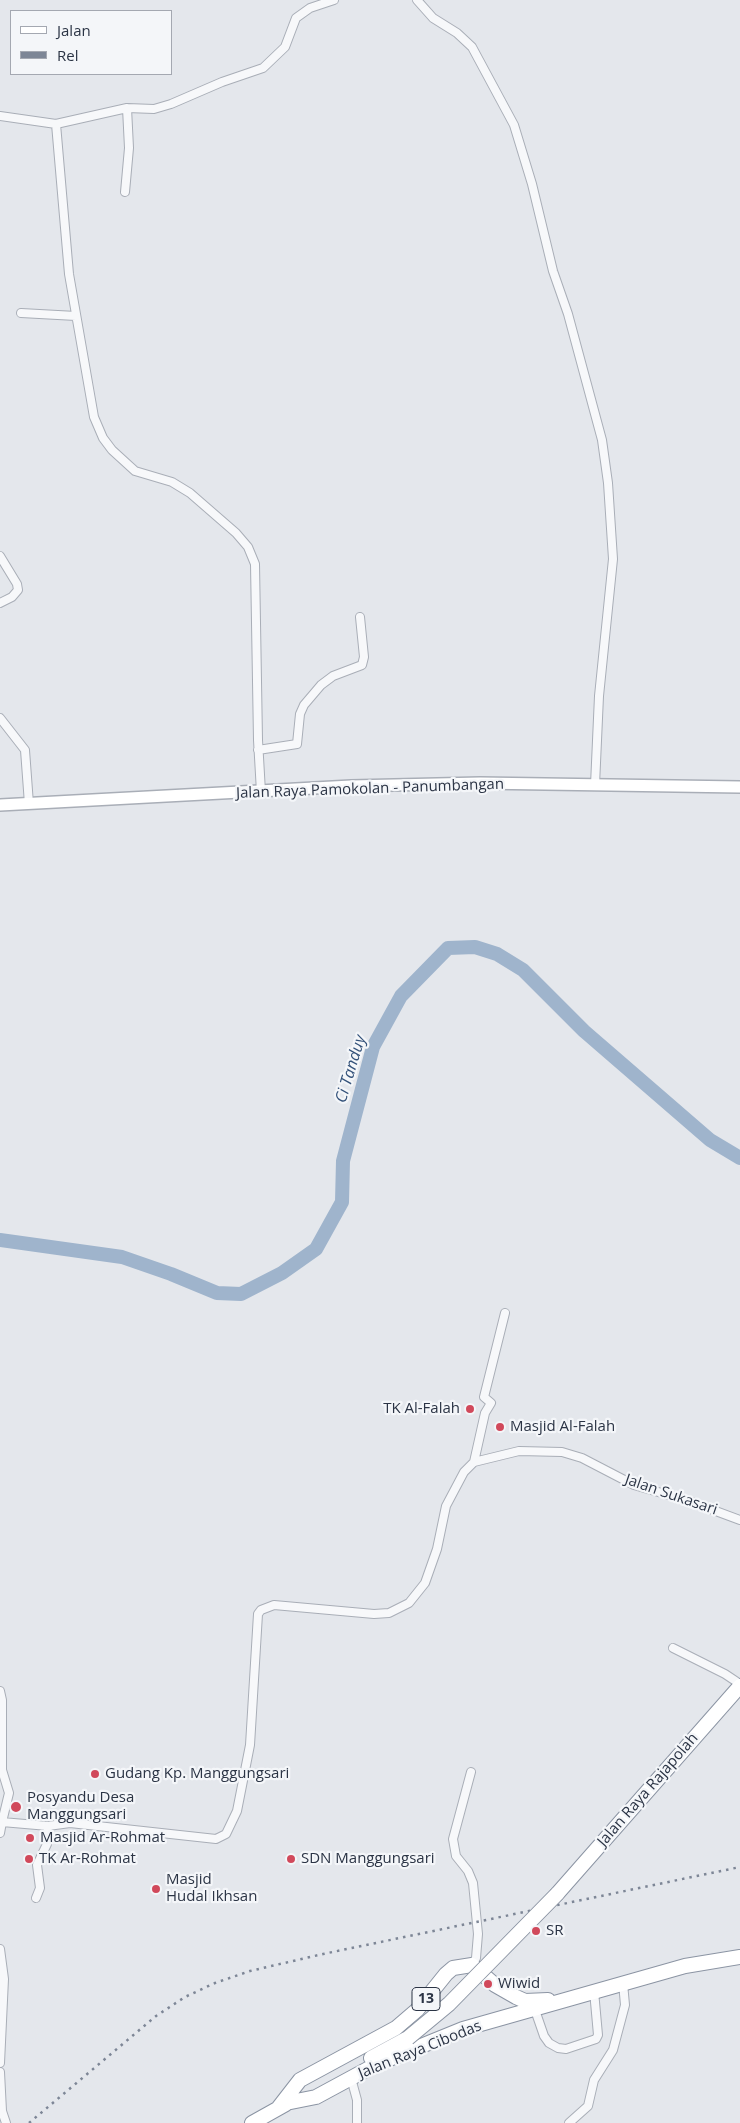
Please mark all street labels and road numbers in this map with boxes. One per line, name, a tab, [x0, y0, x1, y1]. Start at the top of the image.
street label: Jalan Raya Pamokolan - Panumbangan	[236, 775, 504, 803]
street label: Jalan Sukasari	[622, 1471, 720, 1519]
street label: Jalan Raya Rajapolah	[594, 1730, 702, 1850]
road number: 13	[412, 1988, 440, 2010]
street label: Jalan Raya Cibodas	[356, 2017, 484, 2083]

